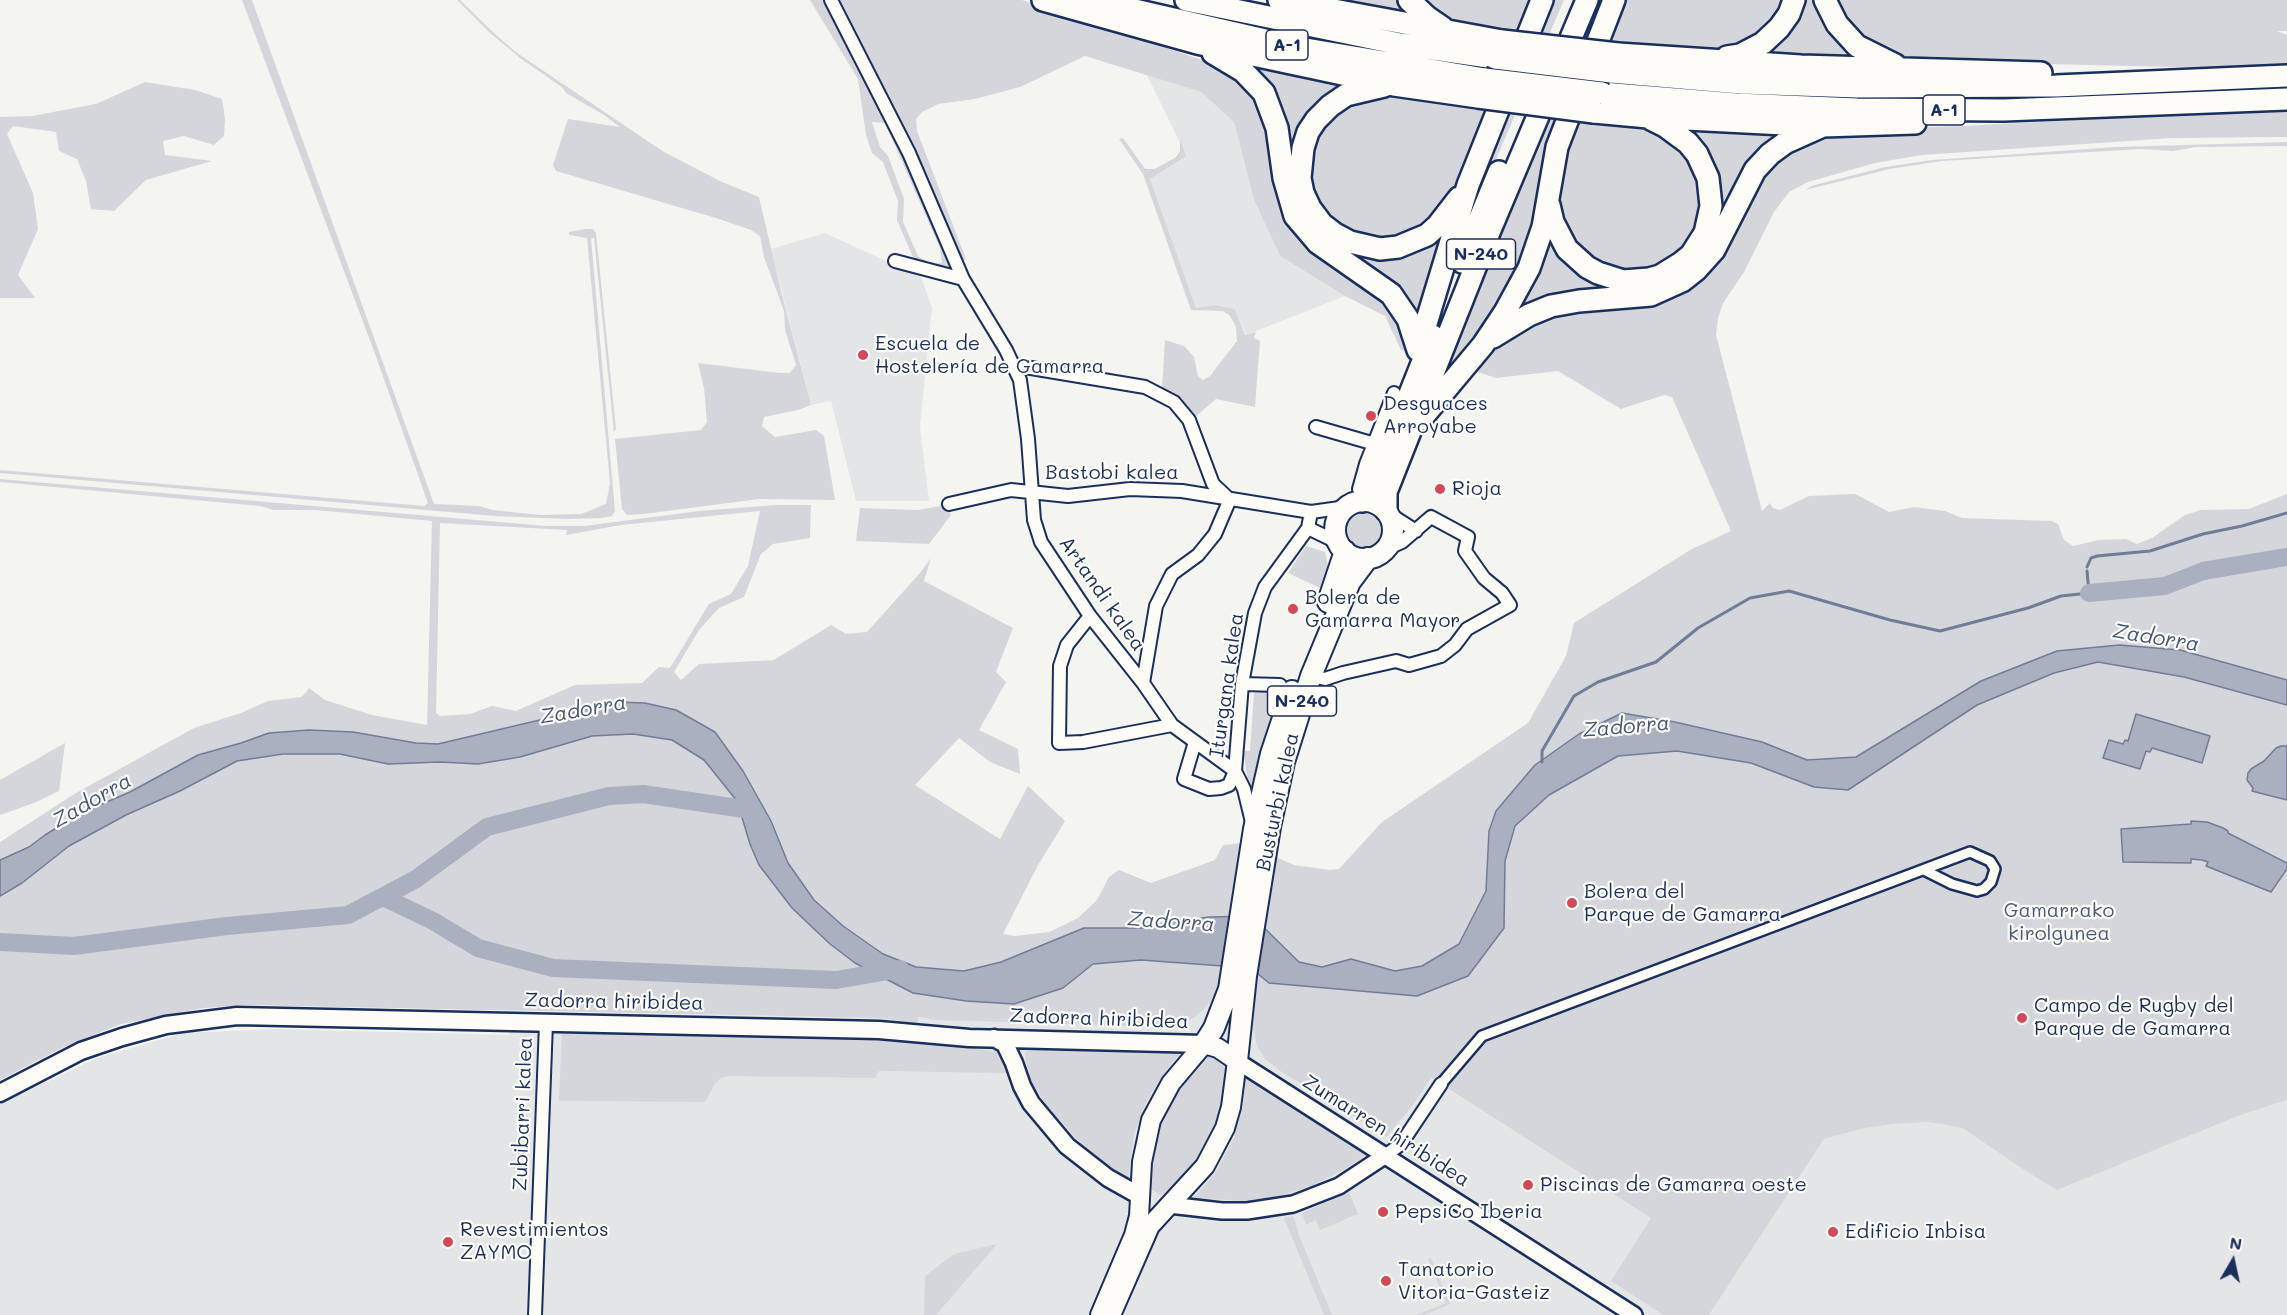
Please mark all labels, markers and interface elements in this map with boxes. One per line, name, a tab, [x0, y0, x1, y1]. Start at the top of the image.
road number: A-1	[1266, 30, 1308, 60]
road number: A-1	[1923, 95, 1965, 125]
road number: N-240	[1446, 239, 1516, 269]
place label: Escuela de Hostelería de Gamarra	[875, 332, 1104, 379]
marker: Escuela de Hostelería de Gamarra	[856, 348, 870, 362]
place label: Desguaces Arroyabe	[1383, 392, 1488, 439]
marker: Desguaces Arroyabe	[1364, 409, 1378, 423]
street label: Bastobi kalea	[1045, 461, 1179, 485]
place label: Rioja	[1452, 477, 1502, 501]
marker: Rioja	[1433, 482, 1447, 496]
street label: Artandi kalea	[1054, 532, 1150, 656]
place label: Bolera de Gamarra Mayor	[1305, 586, 1460, 633]
marker: Bolera de Gamarra Mayor	[1286, 602, 1300, 616]
street label: Iturgana kalea	[1205, 611, 1249, 759]
water label: Zadorra	[2111, 619, 2201, 657]
road number: N-240	[1268, 686, 1336, 716]
water label: Zadorra	[538, 690, 628, 730]
water label: Zadorra	[1581, 711, 1671, 743]
street label: Busturbi kalea	[1252, 731, 1304, 873]
water label: Zadorra	[48, 768, 136, 834]
place label: Bolera del Parque de Gamarra	[1584, 880, 1781, 927]
marker: Bolera del Parque de Gamarra	[1565, 896, 1579, 910]
park label: Gamarrako kirolgunea	[2004, 899, 2114, 946]
water label: Zadorra	[1127, 906, 1215, 938]
street label: Zadorra hiribidea	[524, 988, 704, 1016]
place label: Campo de Rugby del Parque de Gamarra	[2034, 994, 2234, 1041]
street label: Zadorra hiribidea	[1009, 1004, 1189, 1034]
marker: Campo de Rugby del Parque de Gamarra	[2015, 1011, 2029, 1025]
street label: Zubibarri kalea	[508, 1037, 538, 1191]
street label: Zumarren hiribidea	[1298, 1070, 1474, 1192]
place label: Piscinas de Gamarra oeste	[1540, 1173, 1807, 1197]
marker: Piscinas de Gamarra oeste	[1521, 1178, 1535, 1192]
place label: PepsiCo Iberia	[1395, 1200, 1543, 1224]
marker: PepsiCo Iberia	[1376, 1205, 1390, 1219]
place label: Revestimientos ZAYMO	[460, 1218, 609, 1265]
place label: Edificio Inbisa	[1845, 1220, 1986, 1244]
marker: Edificio Inbisa	[1826, 1225, 1840, 1239]
north arrow	[2203, 1231, 2263, 1291]
text: N	[2228, 1231, 2244, 1254]
marker: Revestimientos ZAYMO	[441, 1235, 455, 1249]
place label: Tanatorio Vitoria-Gasteiz	[1398, 1258, 1550, 1305]
marker: Tanatorio Vitoria-Gasteiz	[1379, 1274, 1393, 1288]

